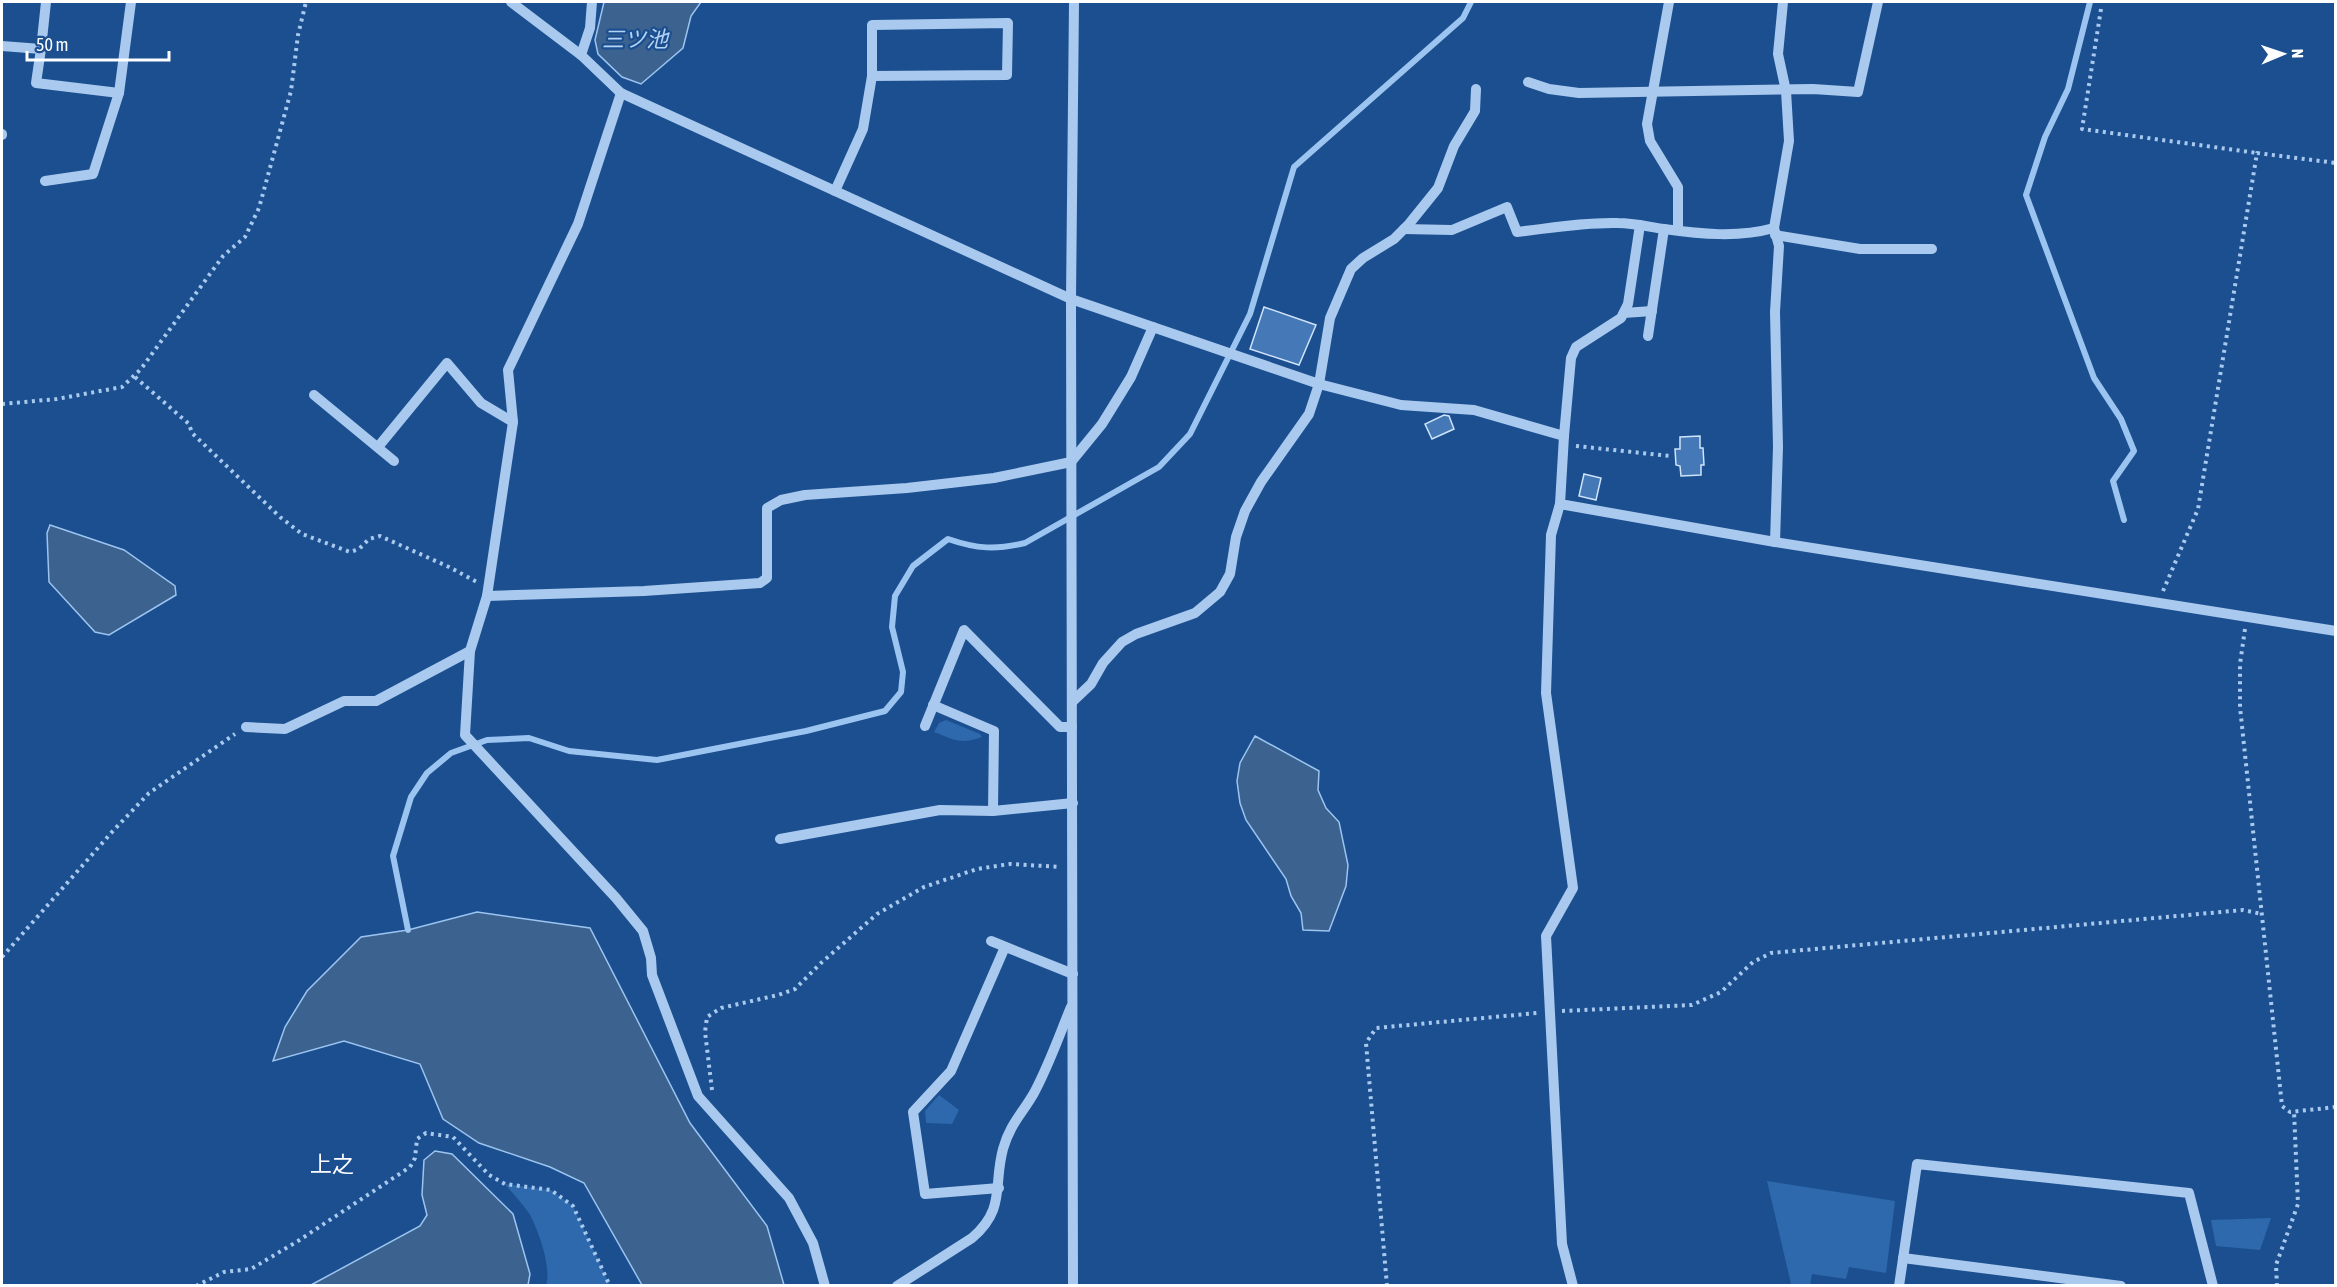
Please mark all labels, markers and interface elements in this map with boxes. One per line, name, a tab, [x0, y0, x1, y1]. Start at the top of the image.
scale bar	[27, 24, 170, 62]
north arrow	[2253, 24, 2313, 84]
water label: 三ツ池	[602, 26, 670, 52]
text: 50 m	[36, 34, 68, 55]
text: N	[2289, 48, 2307, 59]
district label: 上之	[310, 1151, 354, 1177]

